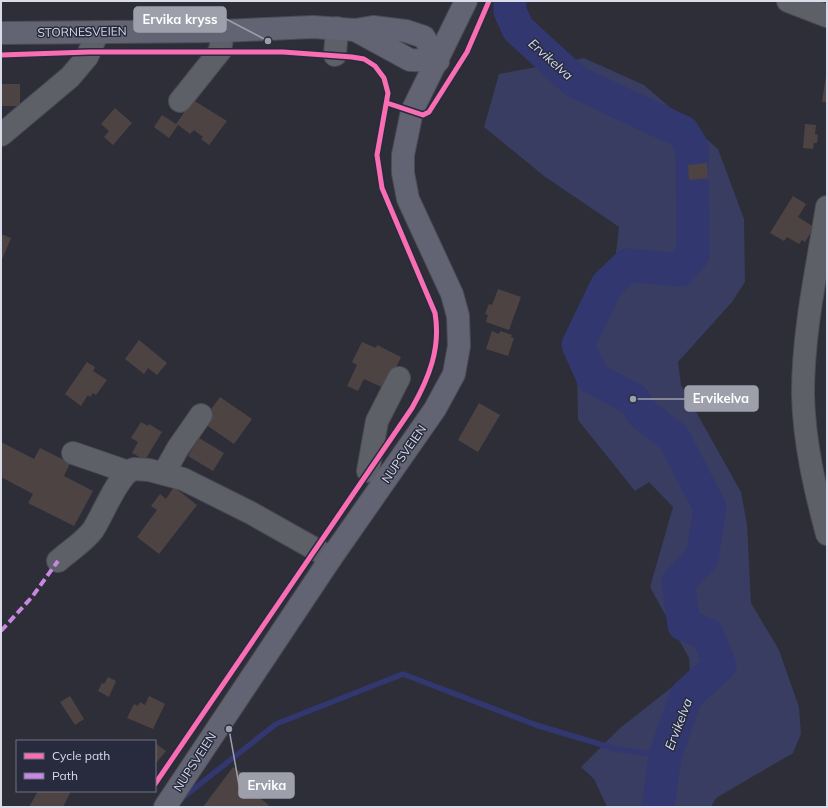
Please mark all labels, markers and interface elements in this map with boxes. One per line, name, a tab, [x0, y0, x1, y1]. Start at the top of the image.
callout: Ervika kryss	[134, 7, 226, 32]
text: Ervika kryss	[142, 11, 218, 28]
street label: STORNESVEIEN	[37, 23, 127, 40]
water label: Ervikelva	[526, 35, 577, 83]
callout: Ervikelva	[685, 386, 758, 411]
text: Ervikelva	[693, 390, 749, 406]
street label: NUPSVEIEN	[378, 422, 429, 486]
water label: Ervikelva	[661, 696, 695, 752]
street label: NUPSVEIEN	[170, 729, 219, 794]
legend	[16, 740, 156, 792]
text: Cycle path	[52, 748, 110, 763]
text: Path	[52, 768, 78, 783]
callout: Ervika	[239, 773, 294, 798]
text: Ervika	[248, 777, 286, 793]

